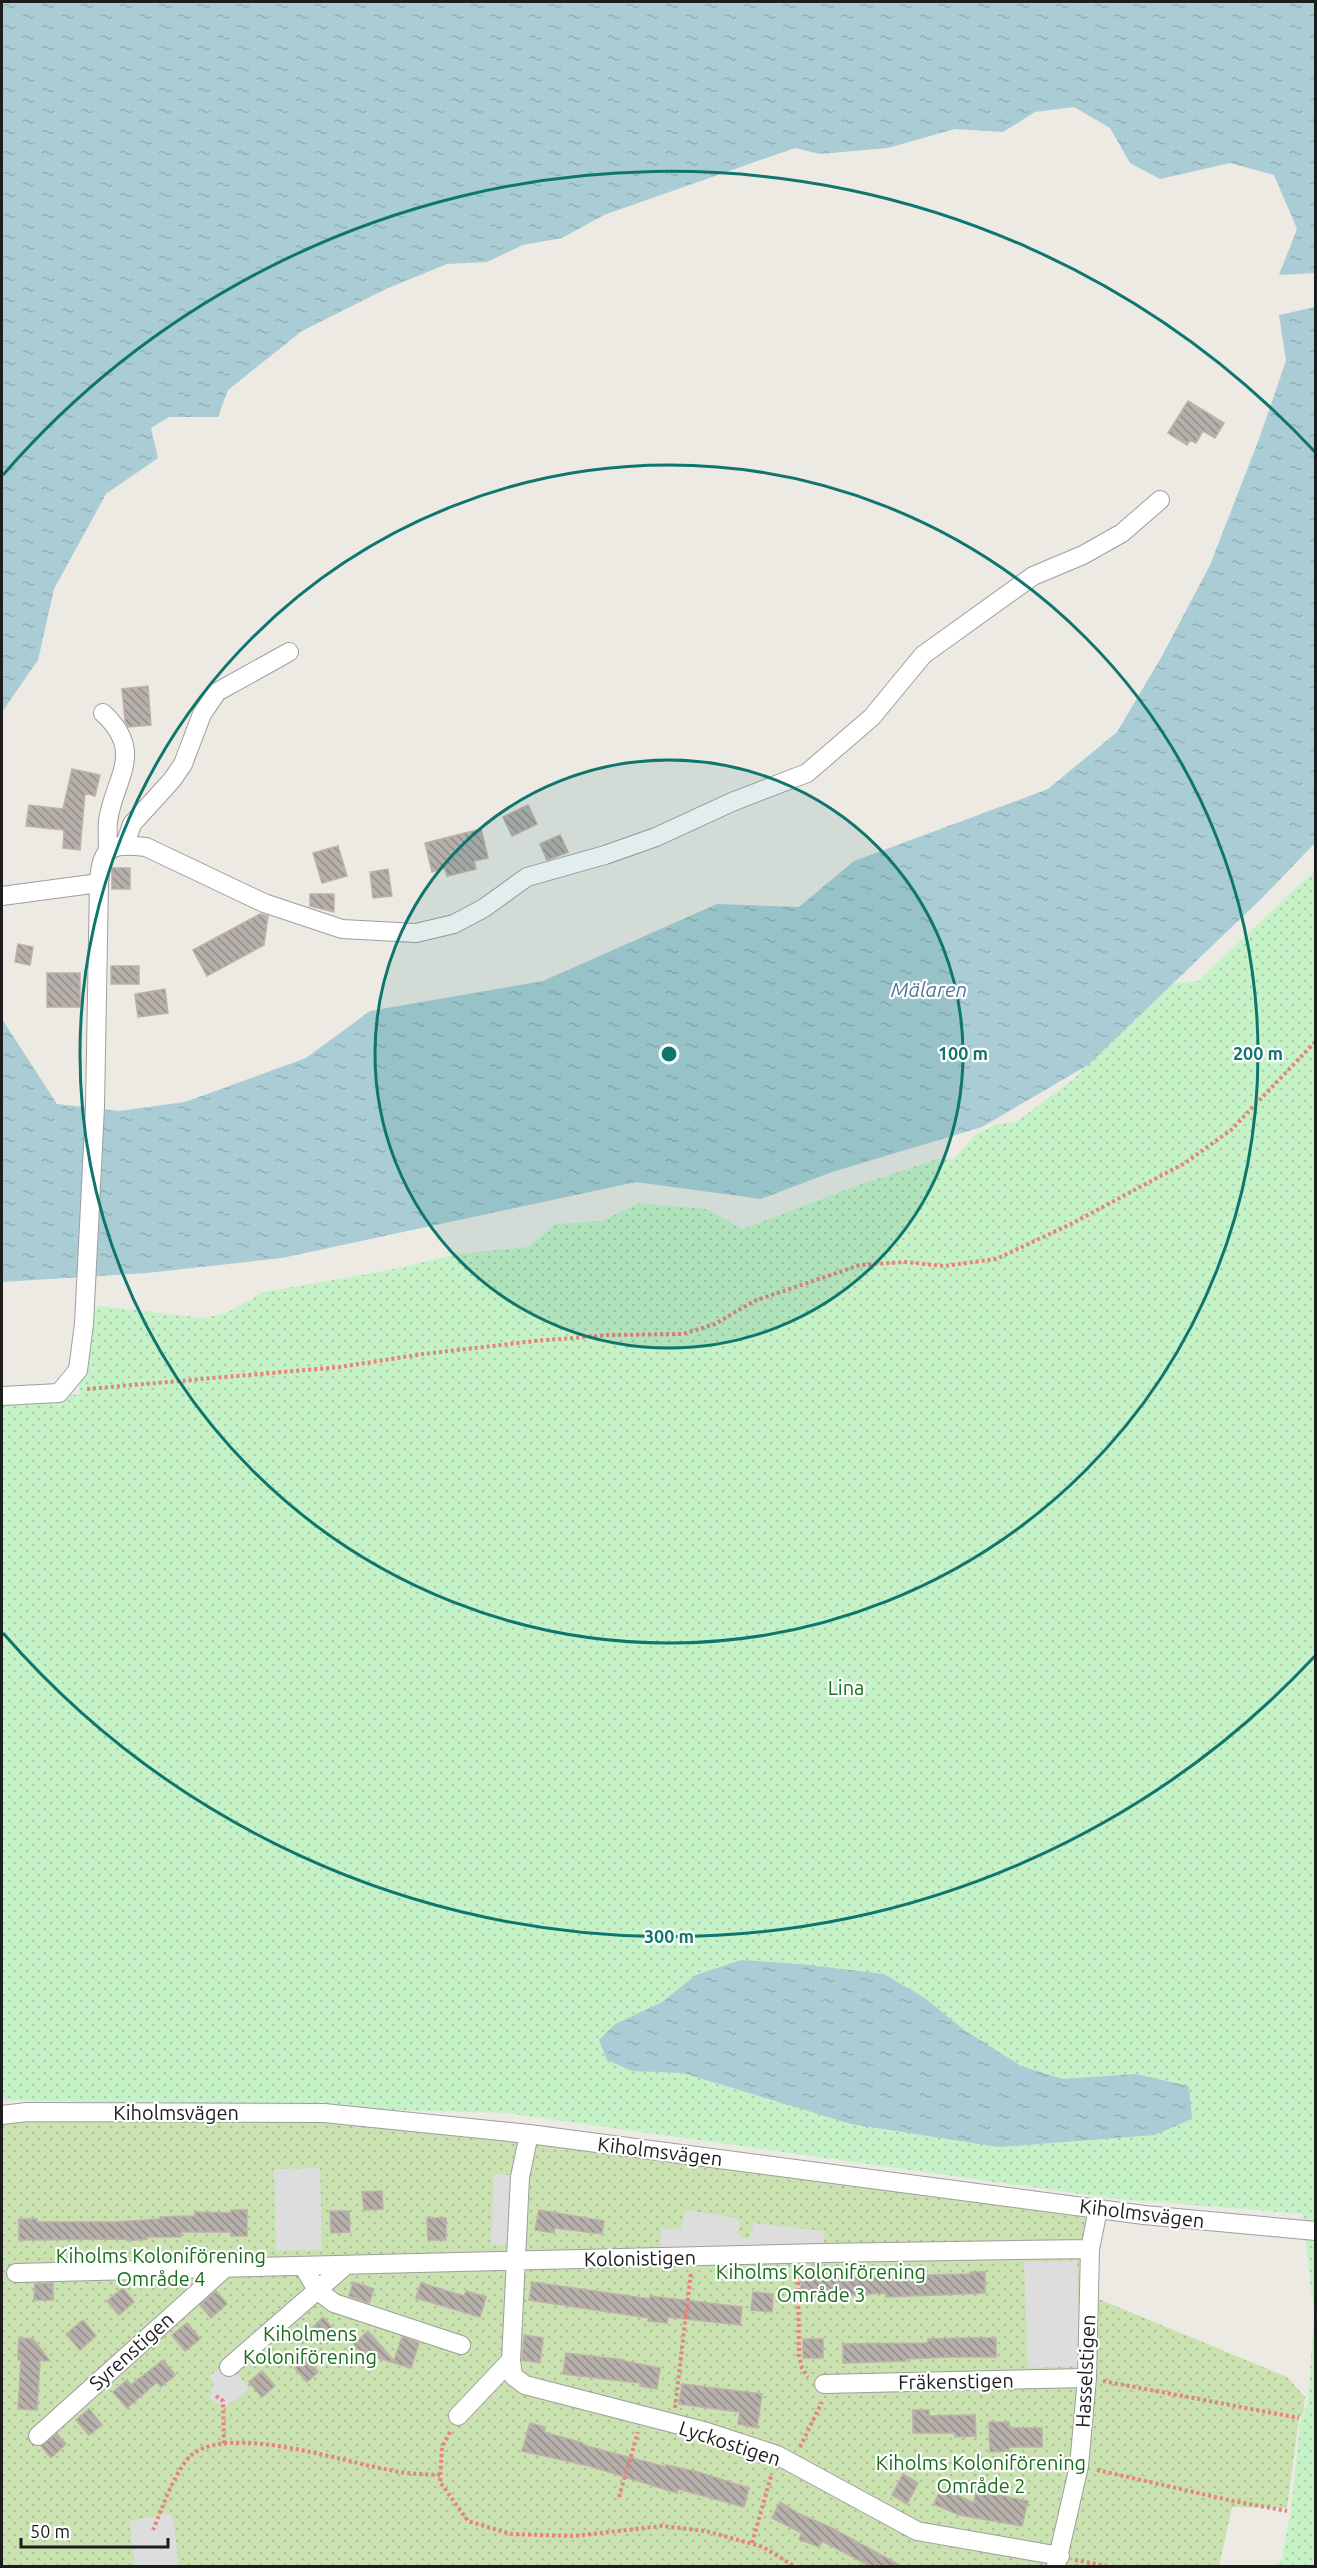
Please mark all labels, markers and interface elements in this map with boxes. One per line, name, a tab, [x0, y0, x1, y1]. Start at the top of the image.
water label: Mälaren	[891, 977, 967, 1001]
text: 100 m	[938, 1043, 988, 1063]
text: 200 m	[1233, 1043, 1283, 1063]
centre of rings	[659, 1044, 679, 1064]
park label: Lina	[828, 1676, 864, 1699]
text: 300 m	[644, 1926, 694, 1946]
street label: Kiholmsvägen	[113, 2101, 239, 2124]
street label: Kiholmsvägen	[596, 2132, 724, 2170]
street label: Kiholmsvägen	[1078, 2194, 1206, 2232]
park label: Kiholms Koloniförening Område 4	[56, 2244, 266, 2290]
street label: Kolonistigen	[584, 2246, 696, 2270]
park label: Kiholms Koloniförening Område 3	[716, 2260, 926, 2306]
street label: Syrenstigen	[84, 2307, 178, 2395]
street label: Hasselstigen	[1071, 2314, 1099, 2428]
park label: Kiholmens Koloniförening	[243, 2322, 377, 2368]
street label: Fräkenstigen	[898, 2368, 1014, 2394]
street label: Lyckostigen	[676, 2416, 784, 2470]
park label: Kiholms Koloniförening Område 2	[876, 2451, 1086, 2497]
scale bar	[21, 2511, 168, 2549]
text: 50 m	[30, 2521, 70, 2541]

